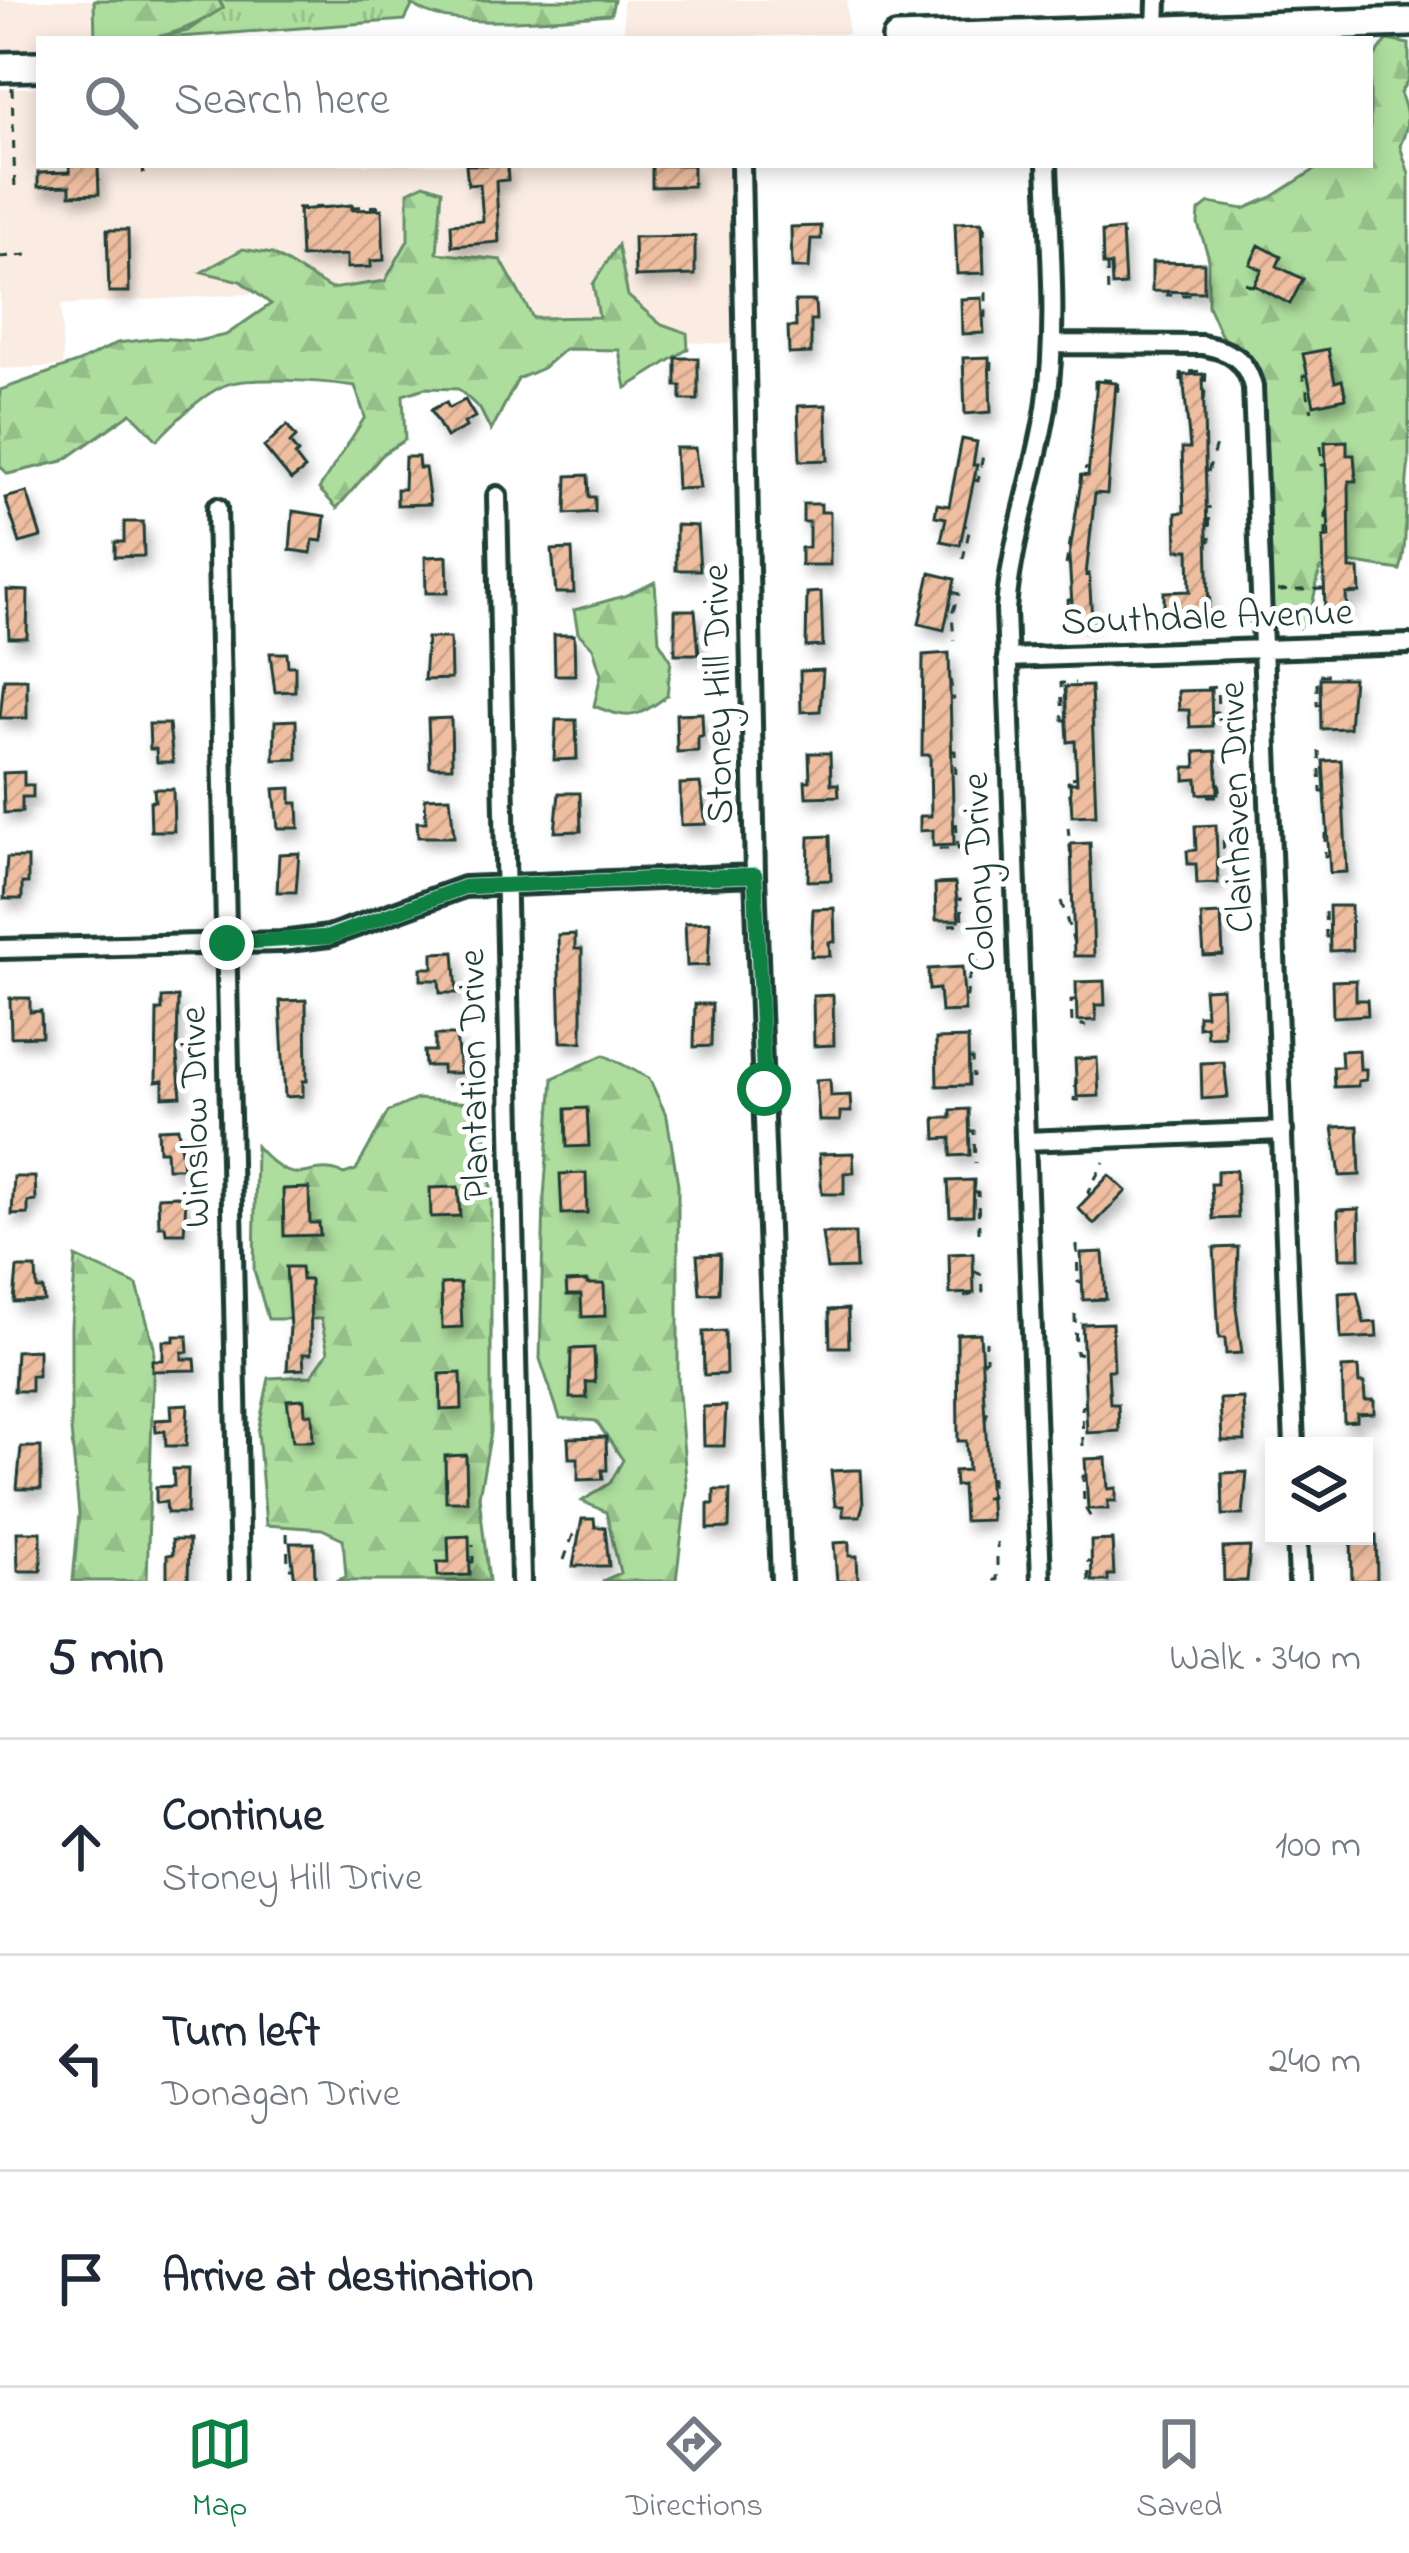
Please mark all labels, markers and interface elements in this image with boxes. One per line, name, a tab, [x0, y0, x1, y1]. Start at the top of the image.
search box	[36, 36, 1373, 168]
icon: search	[78, 69, 144, 135]
text: Search here	[174, 69, 390, 135]
street label: Stoney Hill Drive	[689, 563, 751, 825]
street label: Southdale Avenue	[1060, 585, 1355, 653]
street label: Clairhaven Drive	[1205, 680, 1271, 934]
street label: Colony Drive	[949, 771, 1013, 973]
route end	[200, 916, 254, 970]
street label: Plantation Drive	[445, 948, 507, 1202]
street label: Winslow Drive	[167, 1005, 227, 1228]
route start	[737, 1062, 791, 1116]
map controls	[1265, 1437, 1373, 1545]
button: layers	[1265, 1437, 1373, 1545]
text: 5 min	[48, 1622, 164, 1697]
text: Walk · 340 m	[1169, 1631, 1361, 1688]
text: Continue	[162, 1785, 323, 1851]
icon: ahead	[48, 1814, 114, 1880]
text: 100 m	[1275, 1818, 1361, 1875]
text: Stoney Hill Drive	[162, 1851, 423, 1908]
text: Turn left	[162, 2001, 320, 2067]
icon: left	[48, 2030, 114, 2096]
text: 240 m	[1269, 2034, 1361, 2091]
text: Donagan Drive	[162, 2067, 400, 2124]
icon: arrive	[48, 2246, 114, 2312]
text: Arrive at destination	[162, 2246, 533, 2312]
tab: Map	[187, 2411, 253, 2531]
tab: Directions	[626, 2411, 763, 2531]
tab: Saved	[1136, 2411, 1222, 2531]

